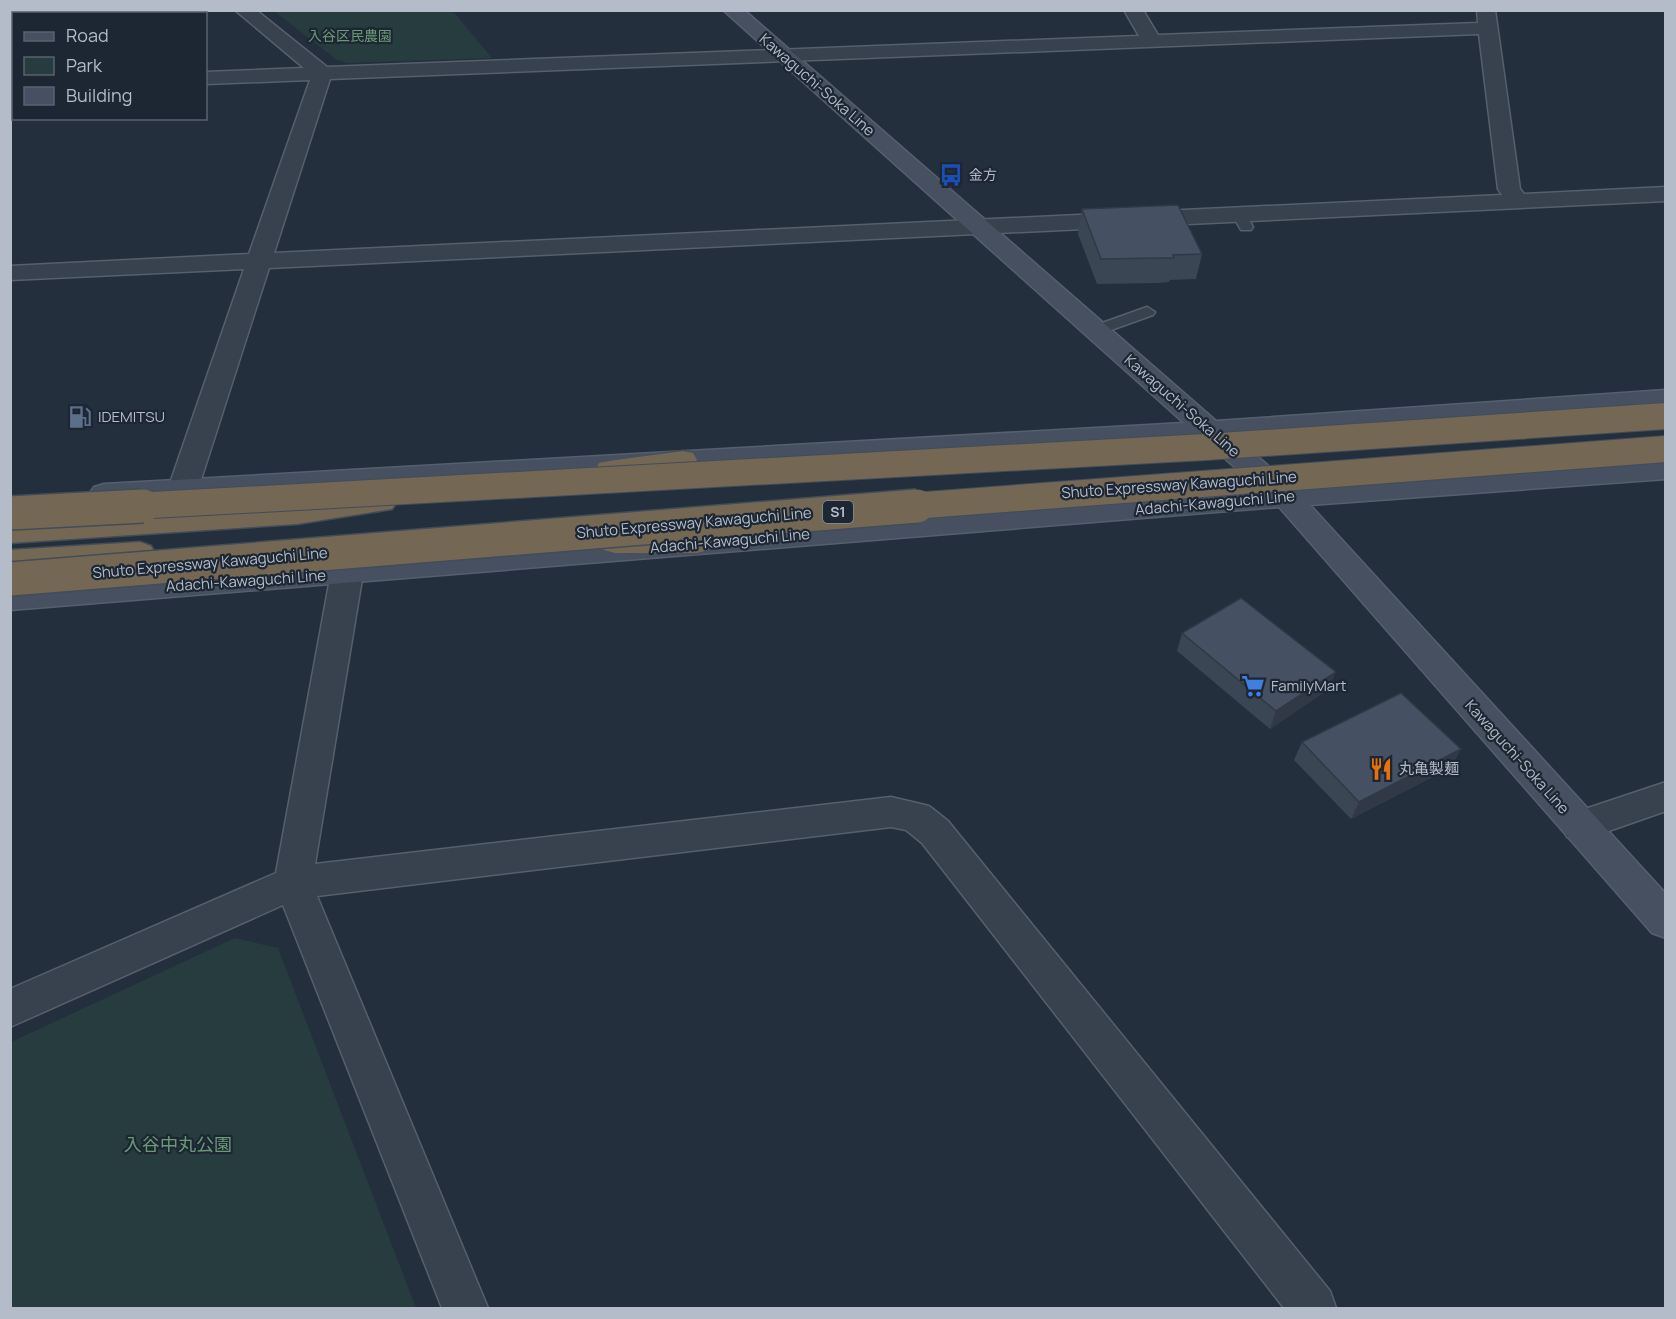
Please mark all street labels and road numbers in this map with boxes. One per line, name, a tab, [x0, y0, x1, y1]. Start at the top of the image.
street label: Kawaguchi-Soka Line	[755, 29, 880, 141]
street label: Kawaguchi-Soka Line	[1120, 350, 1245, 462]
street label: Shuto Expressway Kawaguchi Line	[1061, 466, 1298, 503]
street label: Adachi-Kawaguchi Line	[1134, 485, 1296, 520]
road number: S1	[823, 501, 853, 523]
street label: Shuto Expressway Kawaguchi Line	[576, 502, 813, 543]
street label: Adachi-Kawaguchi Line	[649, 523, 811, 558]
street label: Shuto Expressway Kawaguchi Line	[92, 542, 329, 583]
street label: Adachi-Kawaguchi Line	[165, 564, 327, 597]
street label: Kawaguchi-Soka Line	[1460, 695, 1574, 818]

